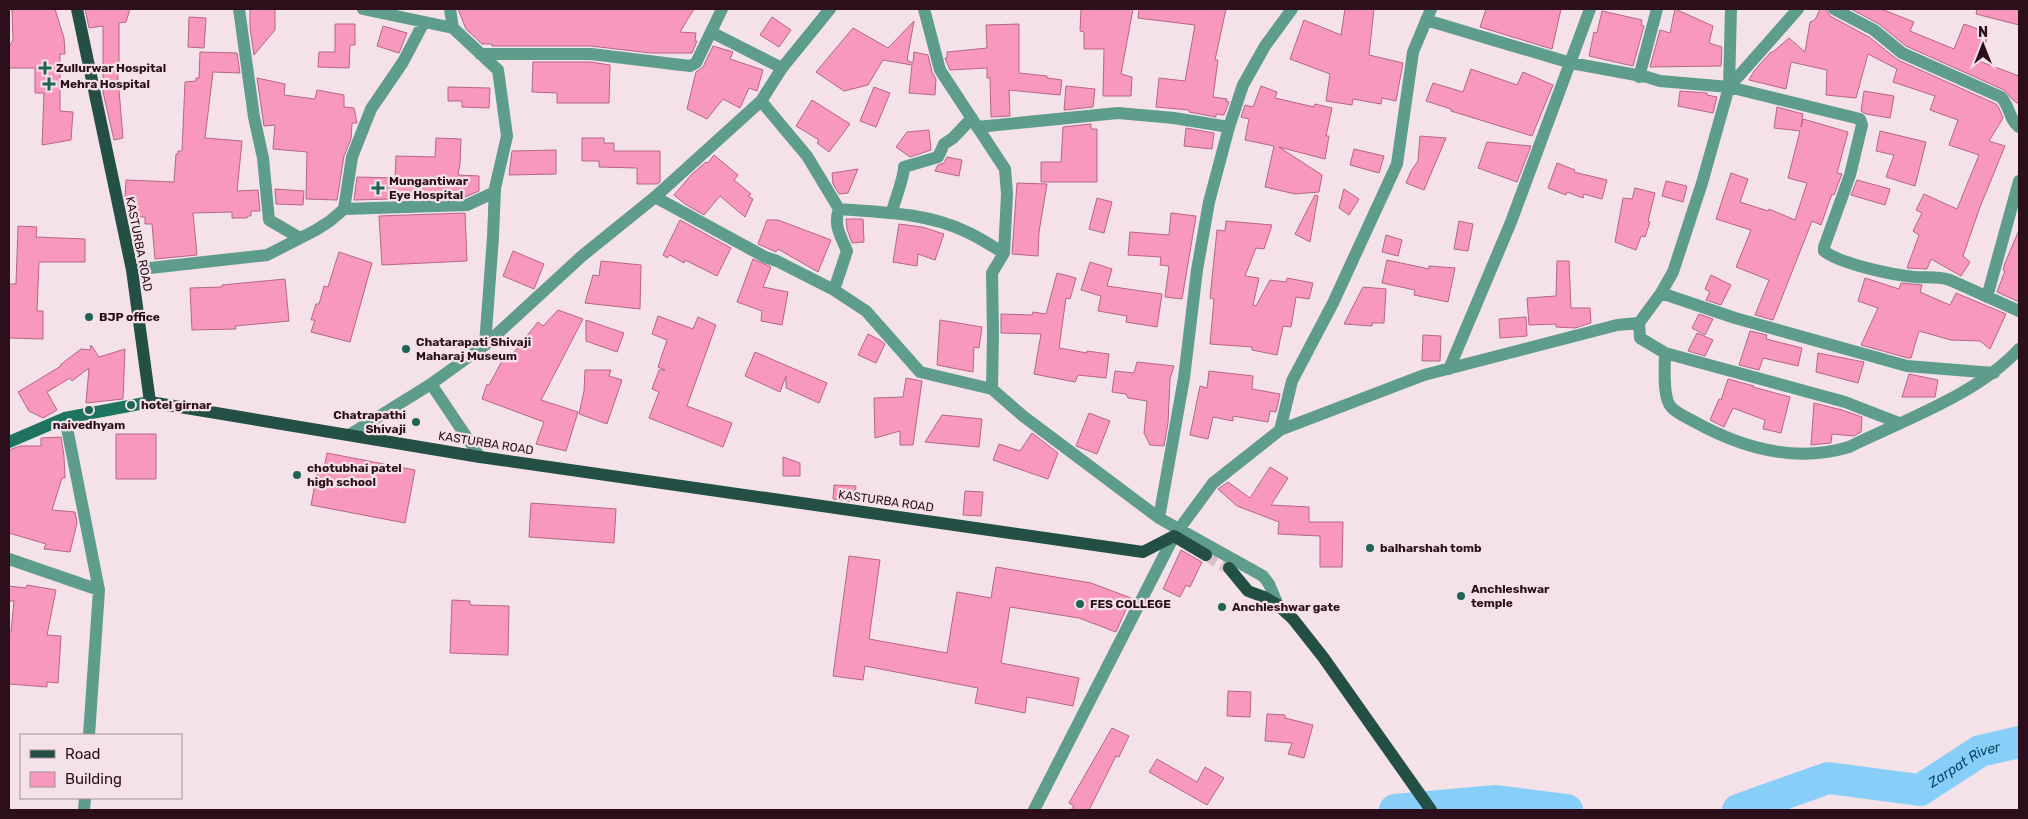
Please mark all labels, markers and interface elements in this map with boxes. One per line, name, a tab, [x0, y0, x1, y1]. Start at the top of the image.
north arrow	[1958, 20, 2008, 70]
text: N	[1978, 24, 1988, 41]
marker: Zullurwar Hospital	[38, 61, 52, 75]
place label: Zullurwar Hospital	[56, 61, 166, 75]
marker: Mehra Hospital	[42, 77, 56, 91]
place label: Mehra Hospital	[60, 77, 150, 91]
place label: Mungantiwar Eye Hospital	[389, 174, 469, 202]
marker: Mungantiwar Eye Hospital	[371, 181, 385, 195]
street label: KASTURBA ROAD	[123, 195, 155, 293]
place label: BJP office	[99, 310, 160, 324]
marker: BJP office	[83, 311, 95, 323]
place label: Chatarapati Shivaji Maharaj Museum	[416, 335, 531, 363]
marker: Chatarapati Shivaji Maharaj Museum	[400, 343, 412, 355]
place label: hotel girnar	[141, 398, 212, 412]
marker: hotel girnar	[125, 399, 137, 411]
marker: naivedhyam	[83, 404, 95, 416]
place label: Chatrapathi Shivaji	[333, 408, 406, 436]
marker: Chatrapathi Shivaji	[410, 416, 422, 428]
place label: naivedhyam	[53, 418, 125, 432]
street label: KASTURBA ROAD	[437, 429, 535, 457]
place label: chotubhai patel high school	[307, 461, 402, 489]
marker: chotubhai patel high school	[291, 469, 303, 481]
street label: KASTURBA ROAD	[837, 487, 935, 515]
place label: balharshah tomb	[1380, 541, 1482, 555]
marker: balharshah tomb	[1364, 542, 1376, 554]
place label: Anchleshwar temple	[1471, 582, 1550, 610]
marker: Anchleshwar temple	[1455, 590, 1467, 602]
place label: FES COLLEGE	[1090, 597, 1171, 611]
marker: FES COLLEGE	[1074, 598, 1086, 610]
place label: Anchleshwar gate	[1232, 600, 1340, 614]
marker: Anchleshwar gate	[1216, 601, 1228, 613]
legend	[20, 734, 182, 799]
water label: Zarpat River	[1924, 738, 2003, 792]
text: Road	[65, 745, 101, 763]
text: Building	[65, 770, 122, 788]

